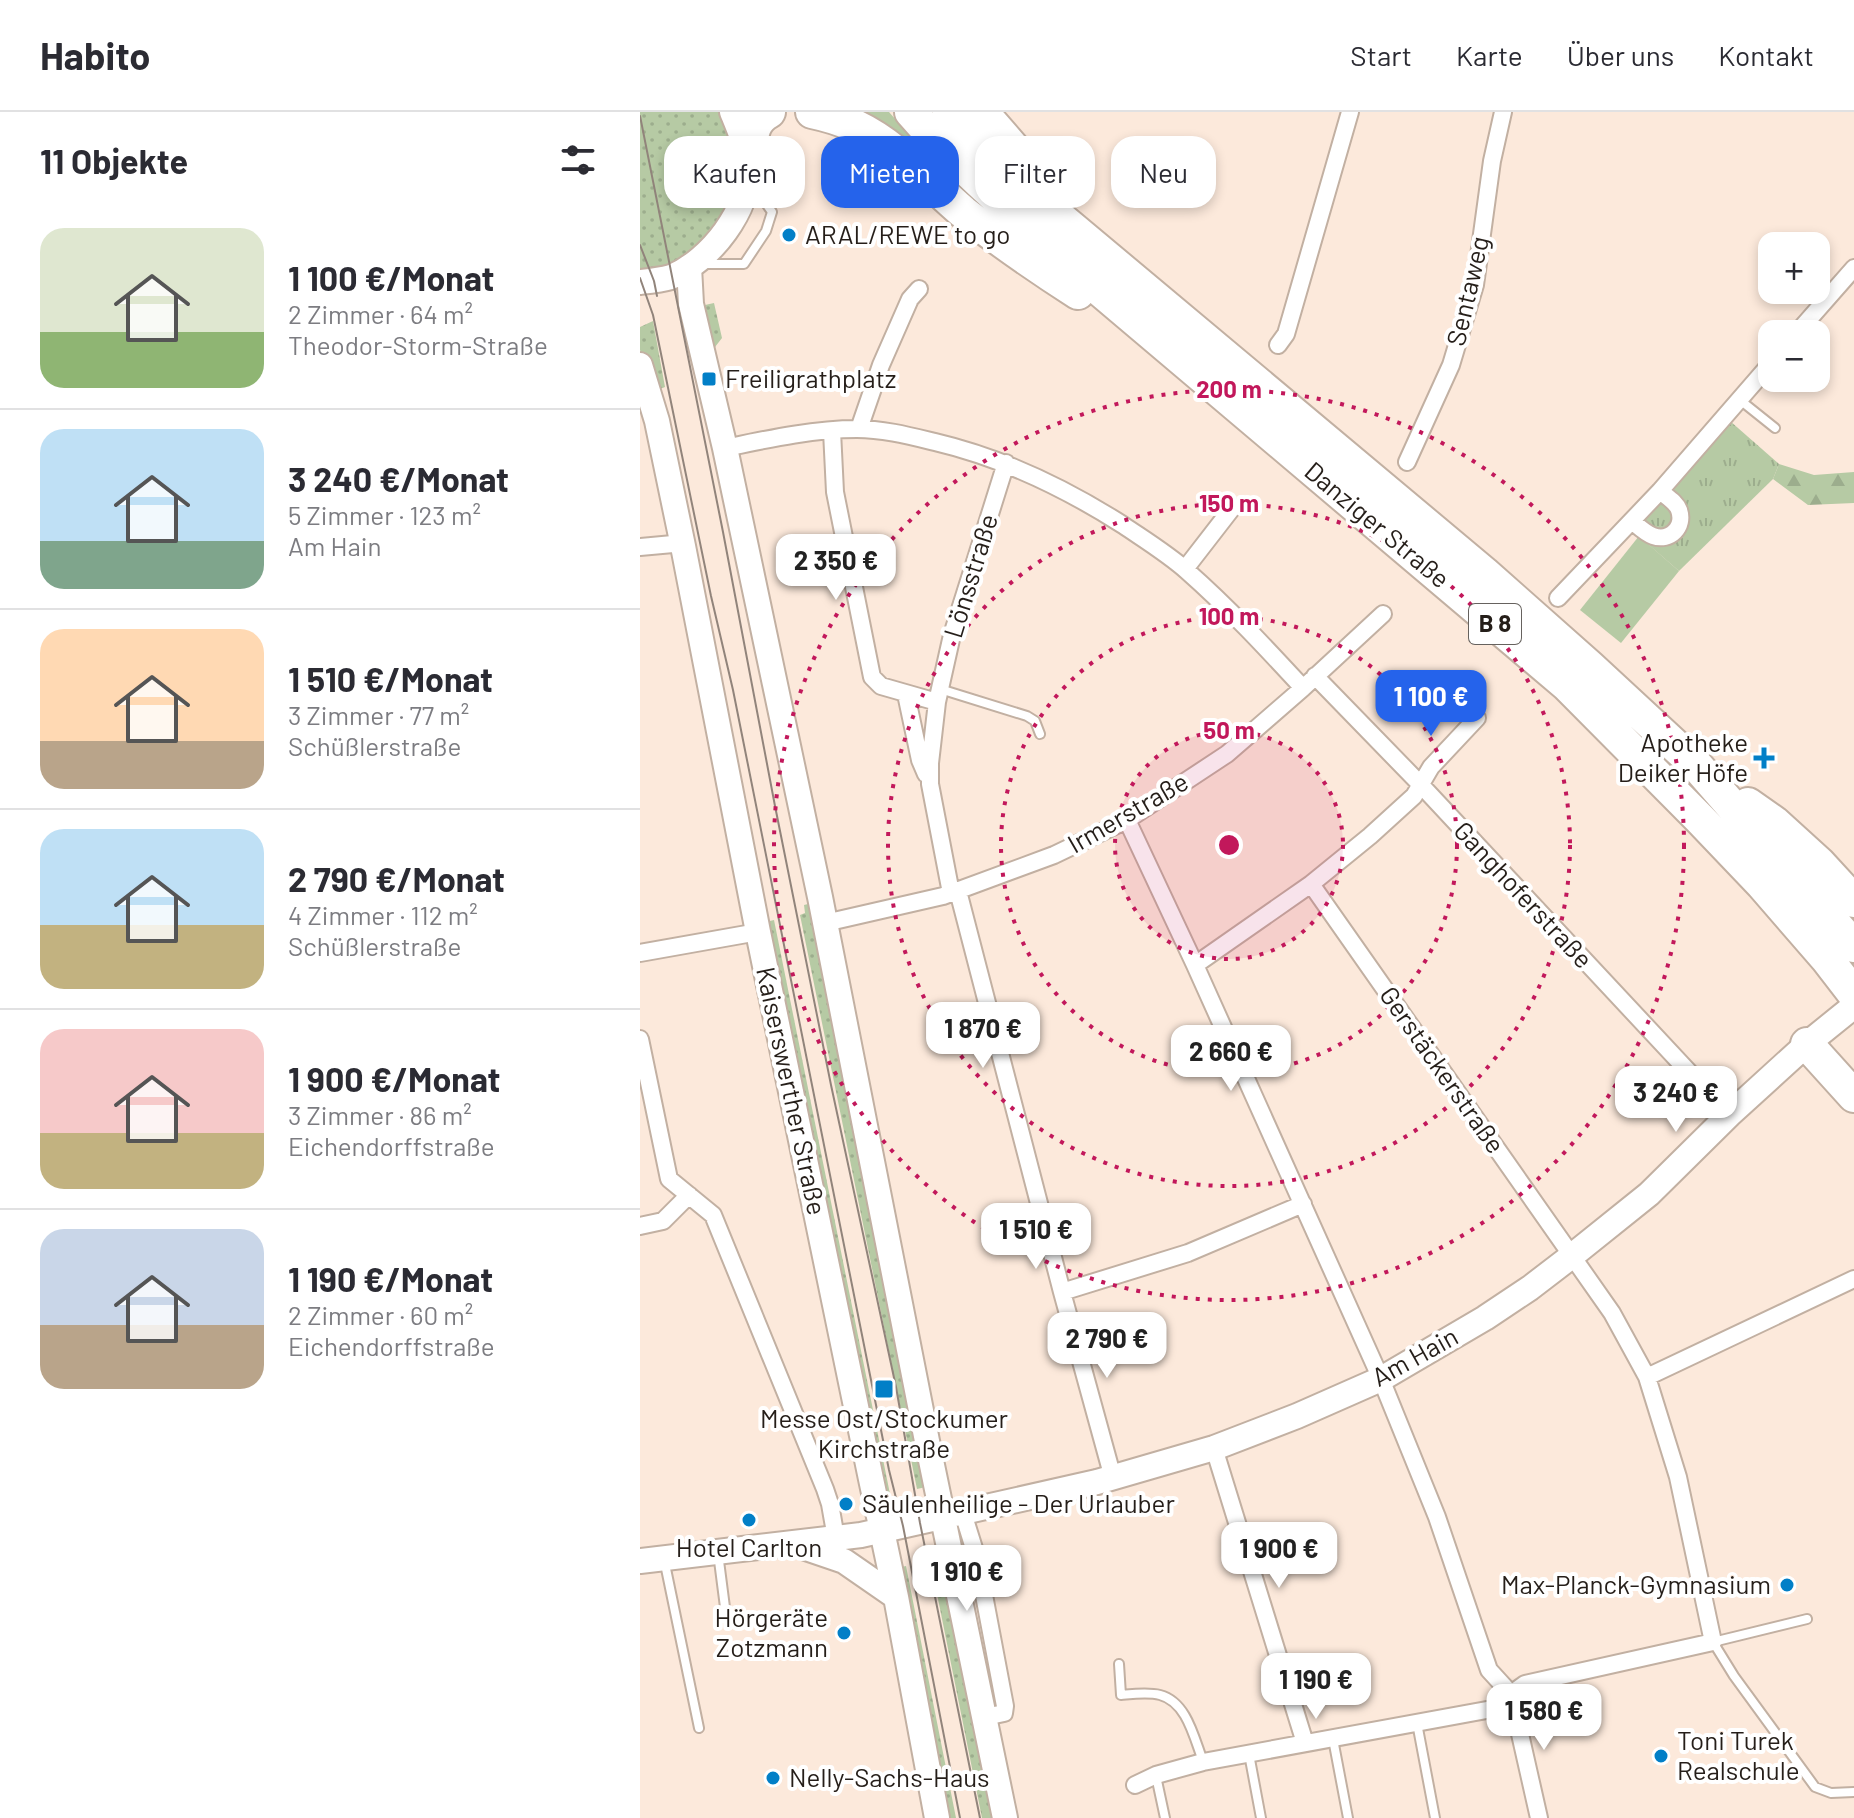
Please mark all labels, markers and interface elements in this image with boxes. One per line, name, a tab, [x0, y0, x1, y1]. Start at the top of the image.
text: Habito	[40, 32, 150, 78]
text: Start	[1350, 38, 1412, 72]
text: Karte	[1456, 38, 1523, 72]
text: Über uns	[1567, 38, 1674, 72]
text: Kontakt	[1718, 38, 1814, 72]
chip: Kaufen	[664, 136, 805, 208]
chip: Mieten	[821, 136, 959, 208]
chip: Filter	[975, 136, 1095, 208]
chip: Neu	[1111, 136, 1216, 208]
icon: filters	[556, 138, 600, 182]
text: 11 Objekte	[40, 140, 188, 181]
place label: ARAL/REWE to go	[805, 218, 1011, 249]
marker: ARAL/REWE to go	[780, 226, 798, 244]
map controls	[1758, 232, 1830, 392]
button: +	[1758, 232, 1830, 304]
street label: Sentaweg	[1439, 233, 1494, 349]
text: 1 100 €/Monat	[288, 257, 494, 298]
icon: home	[104, 260, 200, 356]
text: 2 Zimmer · 64 m²	[288, 298, 473, 329]
button: −	[1758, 320, 1830, 392]
text: Theodor-Storm-Straße	[288, 329, 548, 360]
place label: Freiligrathplatz	[725, 362, 896, 393]
marker: Freiligrathplatz	[700, 370, 718, 388]
text: 200 m	[1196, 374, 1262, 403]
street label: Danziger Straße	[1299, 454, 1457, 593]
text: 3 240 €/Monat	[288, 458, 509, 499]
icon: home	[104, 461, 200, 557]
text: 150 m	[1199, 488, 1259, 517]
text: 5 Zimmer · 123 m²	[288, 499, 481, 530]
street label: Lönsstraße	[936, 510, 1003, 641]
text: Am Hain	[288, 530, 381, 561]
pin: 2 350 €	[762, 534, 910, 602]
text: 2 350 €	[794, 544, 878, 575]
text: 100 m	[1199, 601, 1259, 630]
road number: B 8	[1469, 604, 1521, 644]
text: 1 510 €/Monat	[288, 658, 493, 699]
icon: home	[104, 661, 200, 757]
pin: 1 100 €	[1357, 670, 1505, 738]
text: 1 100 €	[1394, 680, 1468, 711]
text: 3 Zimmer · 77 m²	[288, 699, 469, 730]
text: 50 m	[1203, 715, 1255, 744]
place label: Apotheke Deiker Höfe	[1618, 726, 1748, 787]
text: Schüßlerstraße	[288, 730, 461, 761]
marker: Apotheke Deiker Höfe	[1755, 749, 1773, 767]
street label: Irmerstraße	[1062, 765, 1193, 859]
street label: Ganghoferstraße	[1448, 814, 1600, 974]
centre of rings	[1215, 831, 1243, 859]
text: 2 790 €/Monat	[288, 858, 505, 899]
icon: home	[104, 861, 200, 957]
text: 4 Zimmer · 112 m²	[288, 899, 478, 930]
text: Schüßlerstraße	[288, 930, 461, 961]
street label: Kaiserswerther Straße	[751, 964, 834, 1218]
street label: Gerstäckerstraße	[1374, 980, 1512, 1158]
pin: 1 870 €	[909, 1002, 1057, 1070]
text: 1 870 €	[944, 1012, 1022, 1043]
pin: 2 660 €	[1157, 1025, 1305, 1093]
text: 2 660 €	[1189, 1035, 1273, 1066]
text: 1 900 €/Monat	[288, 1058, 500, 1099]
icon: home	[104, 1061, 200, 1157]
pin: 3 240 €	[1602, 1066, 1750, 1134]
text: 3 240 €	[1633, 1076, 1719, 1107]
text: 3 Zimmer · 86 m²	[288, 1099, 472, 1130]
text: Eichendorffstraße	[288, 1130, 495, 1161]
pin: 1 510 €	[962, 1203, 1110, 1271]
text: 1 510 €	[999, 1213, 1073, 1244]
text: 1 190 €/Monat	[288, 1258, 493, 1299]
icon: home	[104, 1261, 200, 1357]
text: 2 Zimmer · 60 m²	[288, 1299, 473, 1330]
pin: 2 790 €	[1033, 1312, 1181, 1380]
street label: Am Hain	[1366, 1319, 1463, 1392]
text: 2 790 €	[1066, 1322, 1148, 1353]
text: Eichendorffstraße	[288, 1330, 495, 1361]
marker: Messe Ost/Stockumer Kirchstraße	[873, 1378, 895, 1400]
place label: Messe Ost/Stockumer Kirchstraße	[760, 1402, 1009, 1463]
place label: Säulenheilige - Der Urlauber	[862, 1487, 1175, 1518]
marker: Säulenheilige - Der Urlauber	[837, 1495, 855, 1513]
marker: Hotel Carlton	[740, 1511, 758, 1529]
pin: 1 900 €	[1205, 1522, 1353, 1590]
place label: Hotel Carlton	[676, 1531, 822, 1562]
text: 1 900 €	[1239, 1532, 1319, 1563]
pin: 1 910 €	[893, 1545, 1041, 1613]
text: 1 910 €	[930, 1555, 1004, 1586]
place label: Max-Planck-Gymnasium	[1501, 1568, 1771, 1599]
marker: Max-Planck-Gymnasium	[1778, 1576, 1796, 1594]
place label: Hörgeräte Zotzmann	[715, 1601, 828, 1662]
marker: Hörgeräte Zotzmann	[835, 1624, 853, 1642]
pin: 1 190 €	[1242, 1653, 1390, 1721]
text: 1 190 €	[1279, 1663, 1353, 1694]
pin: 1 580 €	[1470, 1684, 1618, 1752]
text: 1 580 €	[1505, 1694, 1584, 1725]
place label: Toni Turek Realschule	[1677, 1724, 1800, 1785]
marker: Toni Turek Realschule	[1652, 1747, 1670, 1765]
place label: Nelly-Sachs-Haus	[789, 1761, 990, 1792]
marker: Nelly-Sachs-Haus	[764, 1769, 782, 1787]

